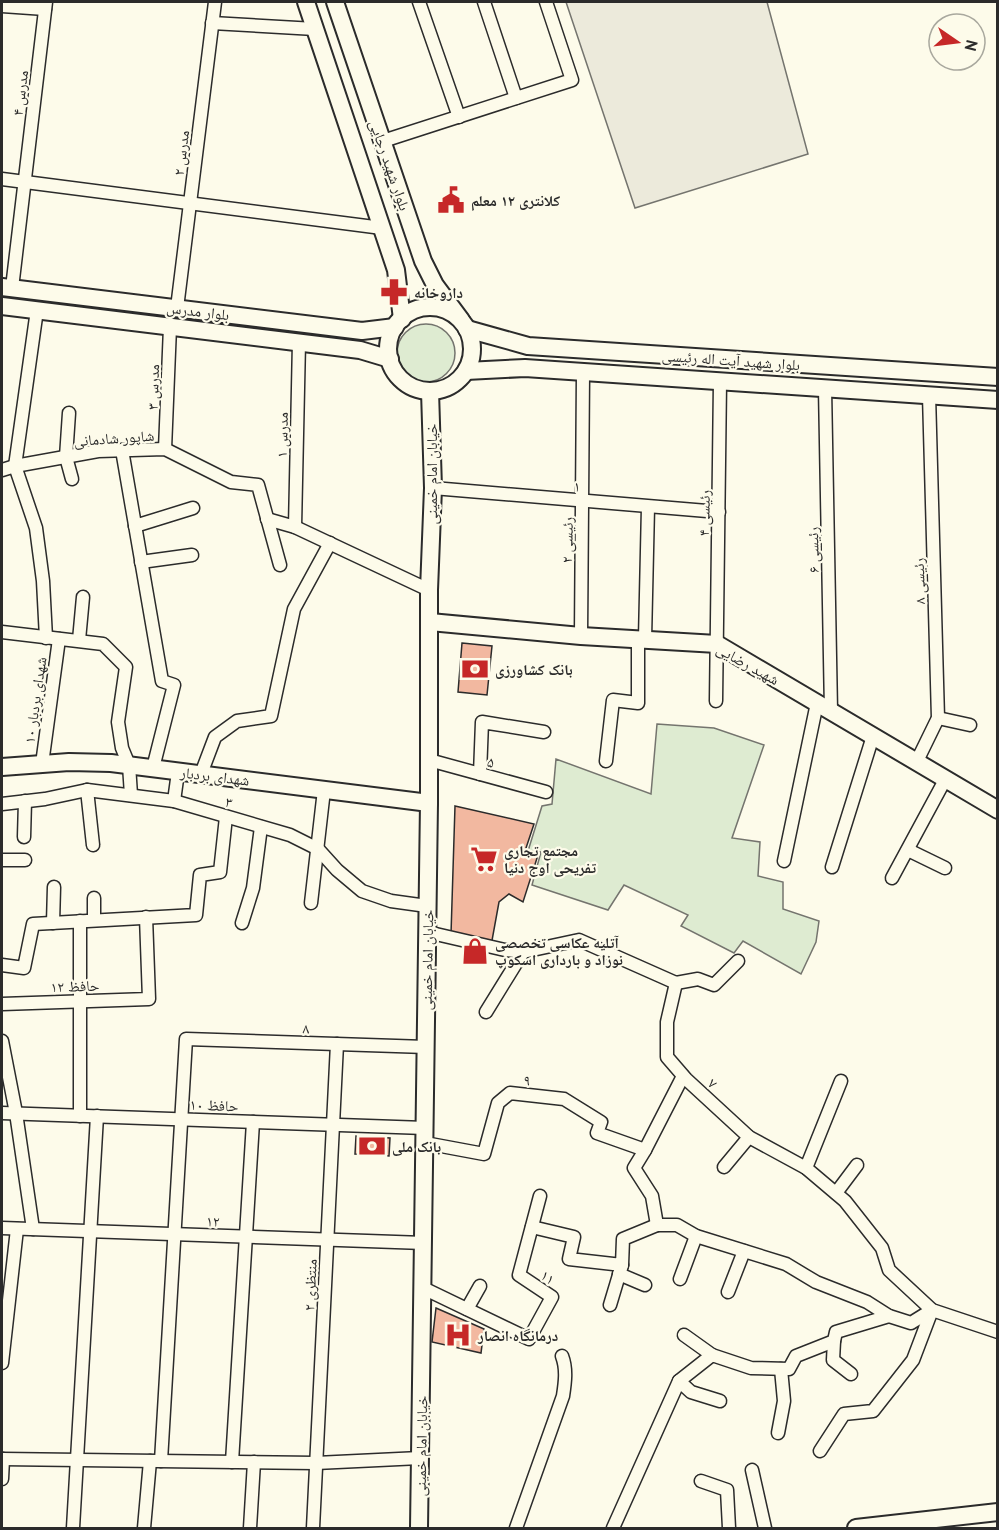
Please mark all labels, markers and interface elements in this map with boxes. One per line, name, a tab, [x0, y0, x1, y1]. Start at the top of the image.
north arrow	[927, 12, 987, 72]
text: N	[961, 38, 983, 53]
street label: مدرس ۴	[8, 69, 33, 117]
street label: بلوار شهید رجایی	[365, 117, 414, 213]
street label: مدرس ۲	[169, 129, 194, 177]
public building icon: کلانتری ۱۲ معلم	[436, 185, 466, 215]
place label: کلانتری ۱۲ معلم	[471, 191, 561, 211]
pharmacy icon: داروخانه	[379, 277, 409, 307]
place label: داروخانه	[414, 283, 463, 302]
street label: بلوار مدرس	[165, 298, 230, 325]
street label: بلوار شهید آیت اله رئیسی	[661, 346, 801, 375]
street label: مدرس ۳	[143, 364, 164, 410]
street label: مدرس ۱	[272, 412, 293, 458]
street label: خیابان امام خمینی	[422, 423, 442, 524]
street label: شاپور شادمانی	[73, 426, 155, 451]
street label: ۱	[573, 476, 581, 496]
street label: رئیسی ۴	[694, 489, 715, 536]
street label: رئیسی ۲	[557, 516, 578, 563]
street label: رئیسی ۶	[803, 526, 824, 573]
street label: رئیسی ۸	[909, 557, 930, 604]
street label: شهید رضایی	[713, 639, 783, 690]
bank icon: بانک کشاورزی	[460, 654, 490, 684]
street label: شهدای بردبار ۱۰	[20, 655, 51, 745]
place label: بانک کشاورزی	[495, 660, 573, 679]
street label: ۵	[485, 752, 497, 772]
street label: شهدای بردبار	[178, 762, 251, 791]
street label: ۳	[223, 792, 235, 812]
place label: مجتمع تجاری تفریحی اوج دنیا	[504, 841, 596, 877]
supermarket icon: مجتمع تجاری تفریحی اوج دنیا	[469, 844, 499, 874]
street label: خیابان امام خمینی	[417, 909, 438, 1011]
place label: آتلیه عکاسی تخصصی نوزاد و بارداری اسکوپ	[495, 933, 623, 969]
shop icon: آتلیه عکاسی تخصصی نوزاد و بارداری اسکوپ	[460, 936, 490, 966]
street label: حافظ ۱۲	[50, 976, 100, 996]
street label: ۸	[302, 1018, 310, 1038]
street label: ۹	[522, 1070, 532, 1090]
street label: ۷	[704, 1074, 722, 1092]
street label: حافظ ۱۰	[189, 1095, 239, 1115]
bank icon: بانک ملی	[357, 1131, 387, 1161]
place label: بانک ملی	[392, 1137, 441, 1156]
street label: ۱۲	[206, 1211, 220, 1231]
street label: منتظری ۲	[299, 1258, 322, 1312]
street label: ۱۱	[537, 1265, 559, 1289]
hospital icon: درمانگاه انصار	[443, 1320, 473, 1350]
place label: درمانگاه انصار	[477, 1326, 558, 1345]
street label: خیابان امام خمینی	[411, 1395, 432, 1497]

